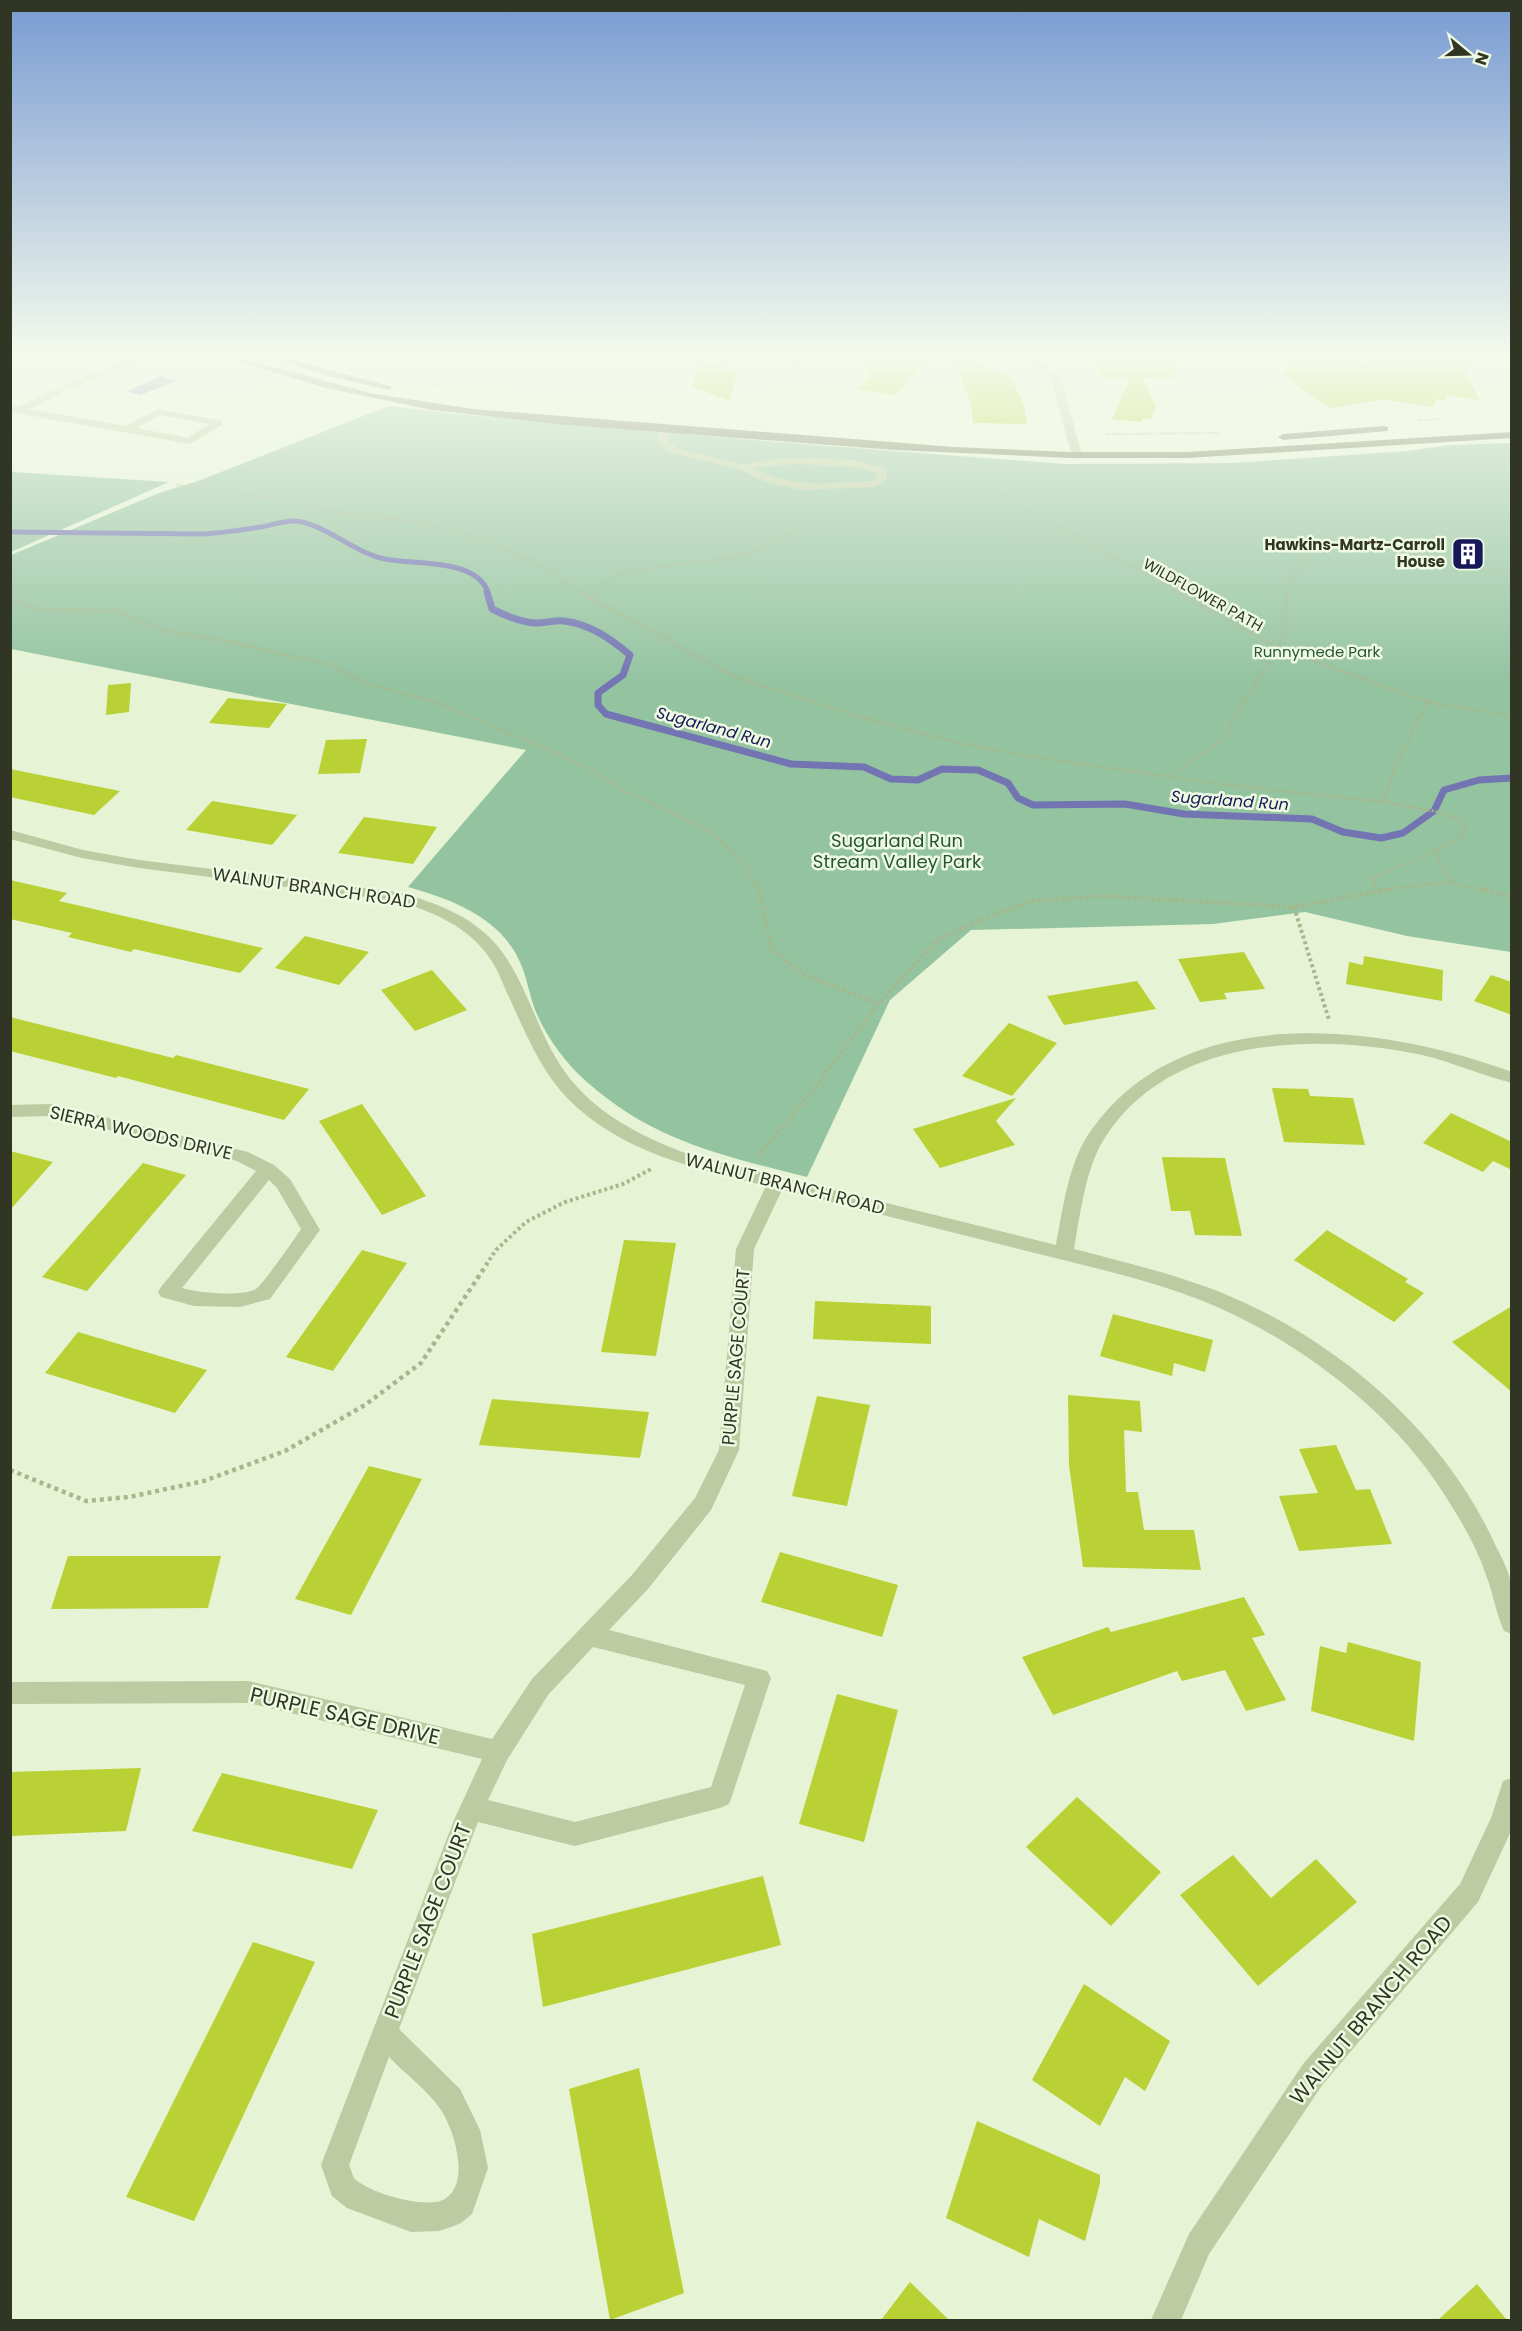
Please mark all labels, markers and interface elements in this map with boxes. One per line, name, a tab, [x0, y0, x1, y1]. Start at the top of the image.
north arrow	[1438, 24, 1498, 84]
text: N	[1469, 49, 1495, 68]
place label: Hawkins-Martz-Carroll House	[1265, 534, 1445, 572]
building icon: Hawkins-Martz-Carroll House	[1450, 536, 1486, 572]
street label: WILDFLOWER PATH	[1140, 553, 1267, 636]
park label: Runnymede Park	[1254, 641, 1381, 662]
water label: Sugarland Run	[654, 701, 774, 754]
water label: Sugarland Run	[1170, 785, 1290, 816]
park label: Sugarland Run Stream Valley Park	[813, 828, 982, 874]
street label: WALNUT BRANCH ROAD	[211, 861, 417, 914]
street label: SIERRA WOODS DRIVE	[47, 1099, 235, 1166]
street label: WALNUT BRANCH ROAD	[683, 1147, 887, 1220]
street label: PURPLE SAGE COURT	[715, 1267, 756, 1446]
street label: PURPLE SAGE DRIVE	[247, 1680, 443, 1751]
street label: PURPLE SAGE COURT	[377, 1819, 478, 2023]
street label: WALNUT BRANCH ROAD	[1283, 1909, 1458, 2110]

